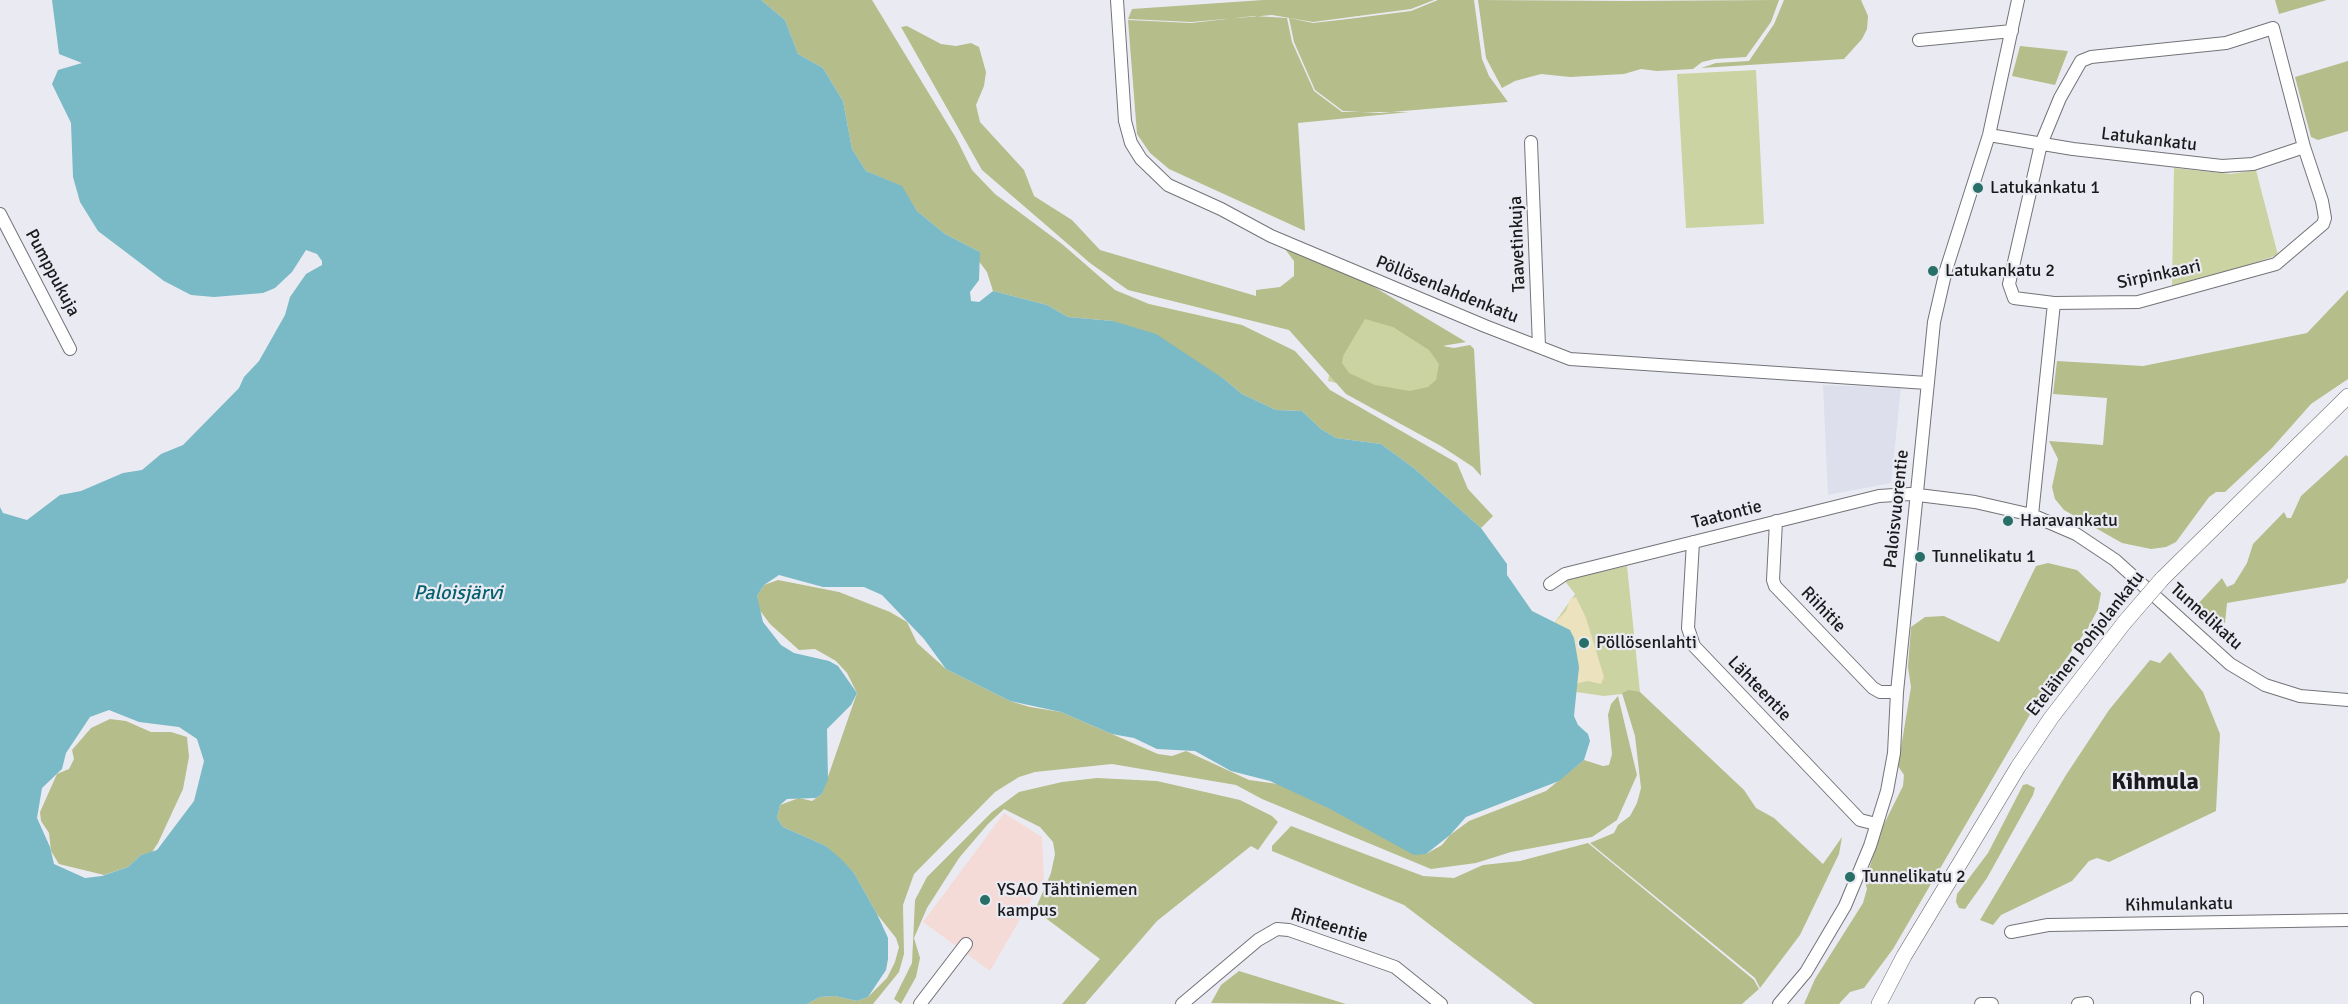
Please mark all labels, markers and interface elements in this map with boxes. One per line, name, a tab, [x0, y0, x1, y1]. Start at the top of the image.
street label: Latukankatu	[2100, 123, 2198, 157]
place label: Latukankatu 1	[1990, 177, 2100, 199]
marker: Latukankatu 1	[1971, 181, 1985, 195]
street label: Taavetinkuja	[1506, 196, 1530, 292]
street label: Pumppukuja	[20, 226, 84, 320]
street label: Pöllösenlahdenkatu	[1372, 252, 1522, 328]
street label: Sirpinkaari	[2115, 256, 2203, 294]
place label: Latukankatu 2	[1945, 260, 2055, 282]
marker: Latukankatu 2	[1926, 264, 1940, 278]
street label: Paloisvuorentie	[1880, 449, 1914, 569]
street label: Taatontie	[1690, 496, 1764, 534]
place label: Haravankatu	[2020, 510, 2118, 532]
marker: Haravankatu	[2001, 514, 2015, 528]
place label: Tunnelikatu 1	[1932, 546, 2036, 568]
marker: Tunnelikatu 1	[1913, 550, 1927, 564]
street label: Eteläinen Pohjolankatu	[2022, 567, 2150, 721]
street label: Tunnelikatu	[2165, 579, 2247, 655]
water label: Paloisjärvi	[413, 582, 503, 606]
street label: Riihitie	[1796, 583, 1850, 637]
place label: Pöllösenlahti	[1596, 632, 1697, 654]
marker: Pöllösenlahti	[1577, 636, 1591, 650]
street label: Lähteentie	[1723, 652, 1795, 726]
district label: Kihmula	[2111, 769, 2199, 797]
place label: Tunnelikatu 2	[1862, 866, 1966, 888]
marker: Tunnelikatu 2	[1843, 870, 1857, 884]
place label: YSAO Tähtiniemen kampus	[997, 879, 1138, 922]
marker: YSAO Tähtiniemen kampus	[978, 893, 992, 907]
street label: Kihmulankatu	[2125, 893, 2233, 917]
street label: Rinteentie	[1288, 904, 1370, 948]

